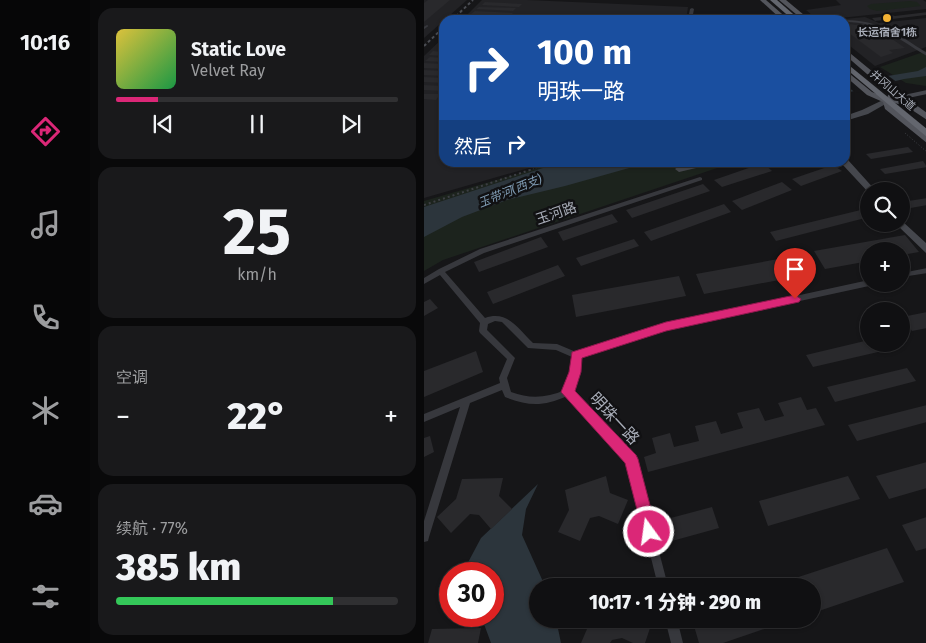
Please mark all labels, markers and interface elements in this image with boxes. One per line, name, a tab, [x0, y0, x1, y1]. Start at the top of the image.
marker: 长运宿舍1栋	[881, 12, 893, 24]
place label: 长运宿舍1栋	[857, 26, 917, 39]
text: 10:16	[20, 29, 70, 56]
text: 100 m	[537, 31, 632, 73]
icon: right	[454, 35, 519, 100]
text: Static Love	[191, 38, 286, 61]
text: Velvet Ray	[191, 61, 265, 80]
street label: 井冈山大道	[868, 67, 918, 113]
text: 明珠一路	[537, 78, 625, 105]
icon: previous	[149, 110, 177, 138]
icon: pause	[243, 110, 271, 138]
icon: next	[337, 110, 365, 138]
icon: directions	[28, 114, 63, 149]
icon: right	[502, 130, 530, 158]
text: 然后	[454, 135, 492, 158]
water label: 玉带河(西支)	[476, 172, 544, 210]
map controls	[860, 182, 910, 352]
button: search	[860, 182, 910, 232]
text: 25	[223, 193, 291, 271]
street label: 玉河路	[534, 199, 579, 228]
icon: music	[28, 207, 63, 242]
button: +	[860, 242, 910, 292]
pin	[774, 248, 816, 299]
icon: arrive	[781, 255, 809, 283]
text: km/h	[237, 265, 277, 284]
icon: phone	[28, 300, 63, 335]
button: −	[860, 302, 910, 352]
text: 空调	[116, 368, 148, 387]
street label: 明珠一路	[586, 388, 643, 448]
icon: climate	[28, 393, 63, 428]
text: 22°	[227, 393, 287, 439]
text: −	[116, 400, 130, 433]
text: +	[384, 400, 398, 433]
icon: car	[28, 486, 63, 521]
position arrow	[622, 505, 674, 557]
text: 续航 · 77%	[116, 519, 188, 538]
text: 385 km	[116, 544, 241, 590]
speed limit sign: 30	[439, 562, 504, 627]
icon: filters	[28, 579, 63, 614]
text: 10:17 · 1 分钟 · 290 m	[589, 591, 761, 614]

